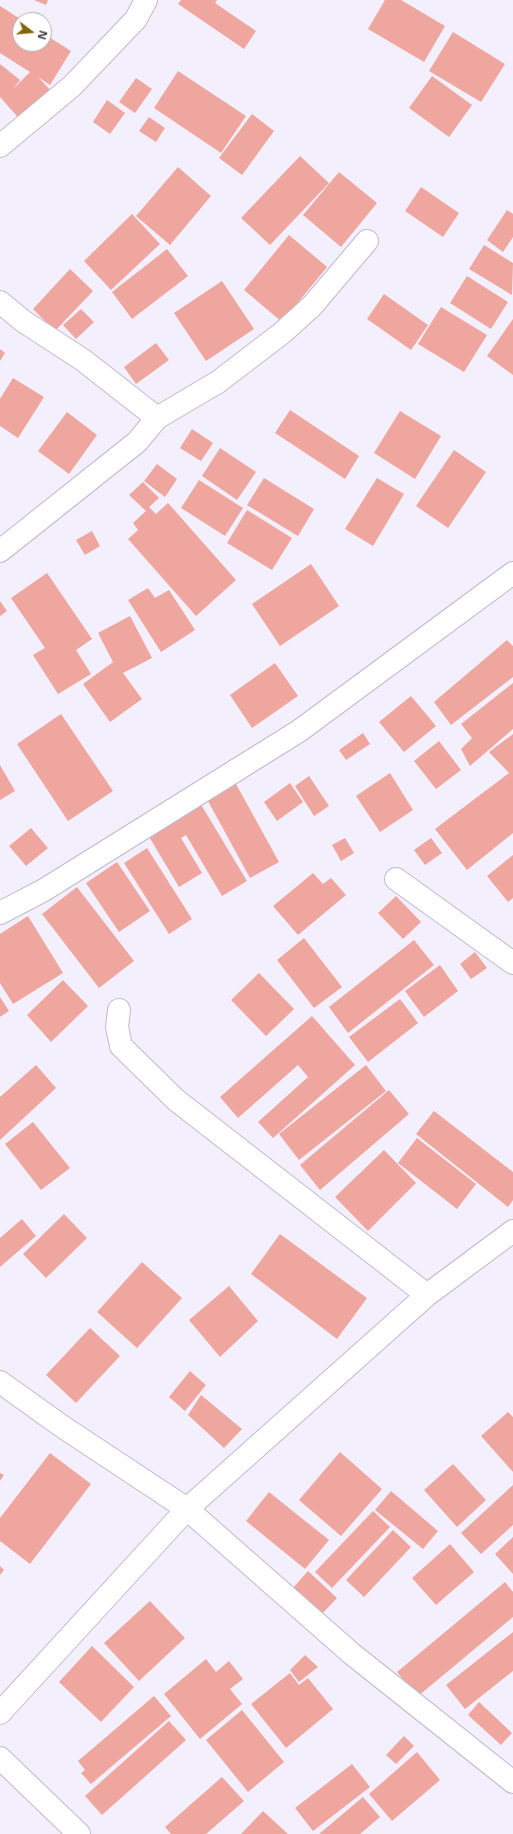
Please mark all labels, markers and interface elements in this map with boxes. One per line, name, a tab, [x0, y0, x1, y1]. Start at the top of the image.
north arrow	[12, 12, 52, 52]
text: N	[35, 29, 52, 42]

